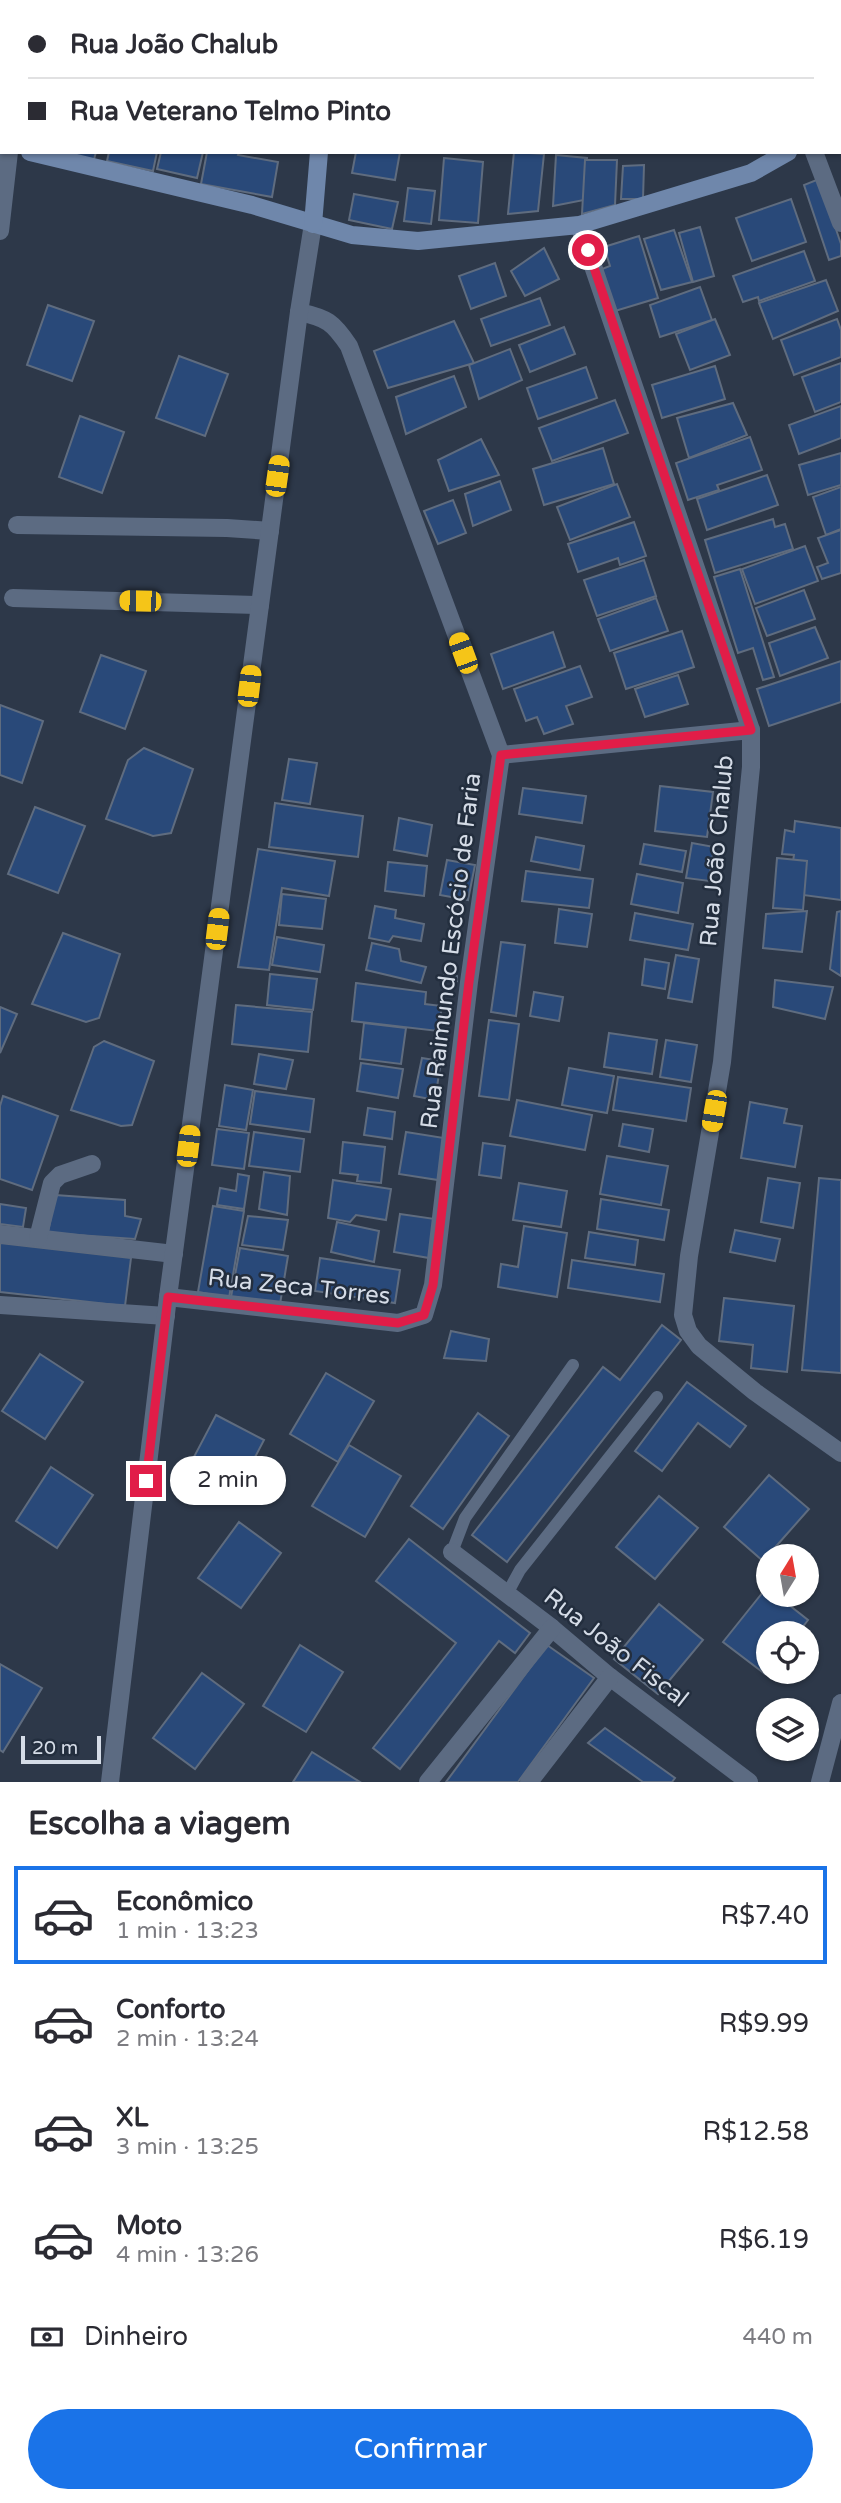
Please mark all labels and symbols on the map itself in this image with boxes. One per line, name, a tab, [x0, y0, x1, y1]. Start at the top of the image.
route start	[572, 234, 604, 266]
car	[264, 454, 291, 498]
car	[119, 590, 162, 612]
car	[446, 630, 481, 676]
car	[237, 664, 262, 708]
street label: Rua João Chalub	[694, 754, 740, 948]
street label: Rua Raimundo Escócio de Faria	[415, 771, 487, 1131]
car	[205, 907, 230, 951]
car	[701, 1088, 728, 1134]
car	[176, 1124, 201, 1168]
street label: Rua Zeca Torres	[206, 1263, 392, 1311]
callout: 2 min	[170, 1456, 286, 1506]
route end	[130, 1465, 162, 1497]
north arrow	[756, 1544, 819, 1606]
street label: Rua João Fiscal	[538, 1583, 694, 1713]
scale bar	[21, 1733, 102, 1765]

